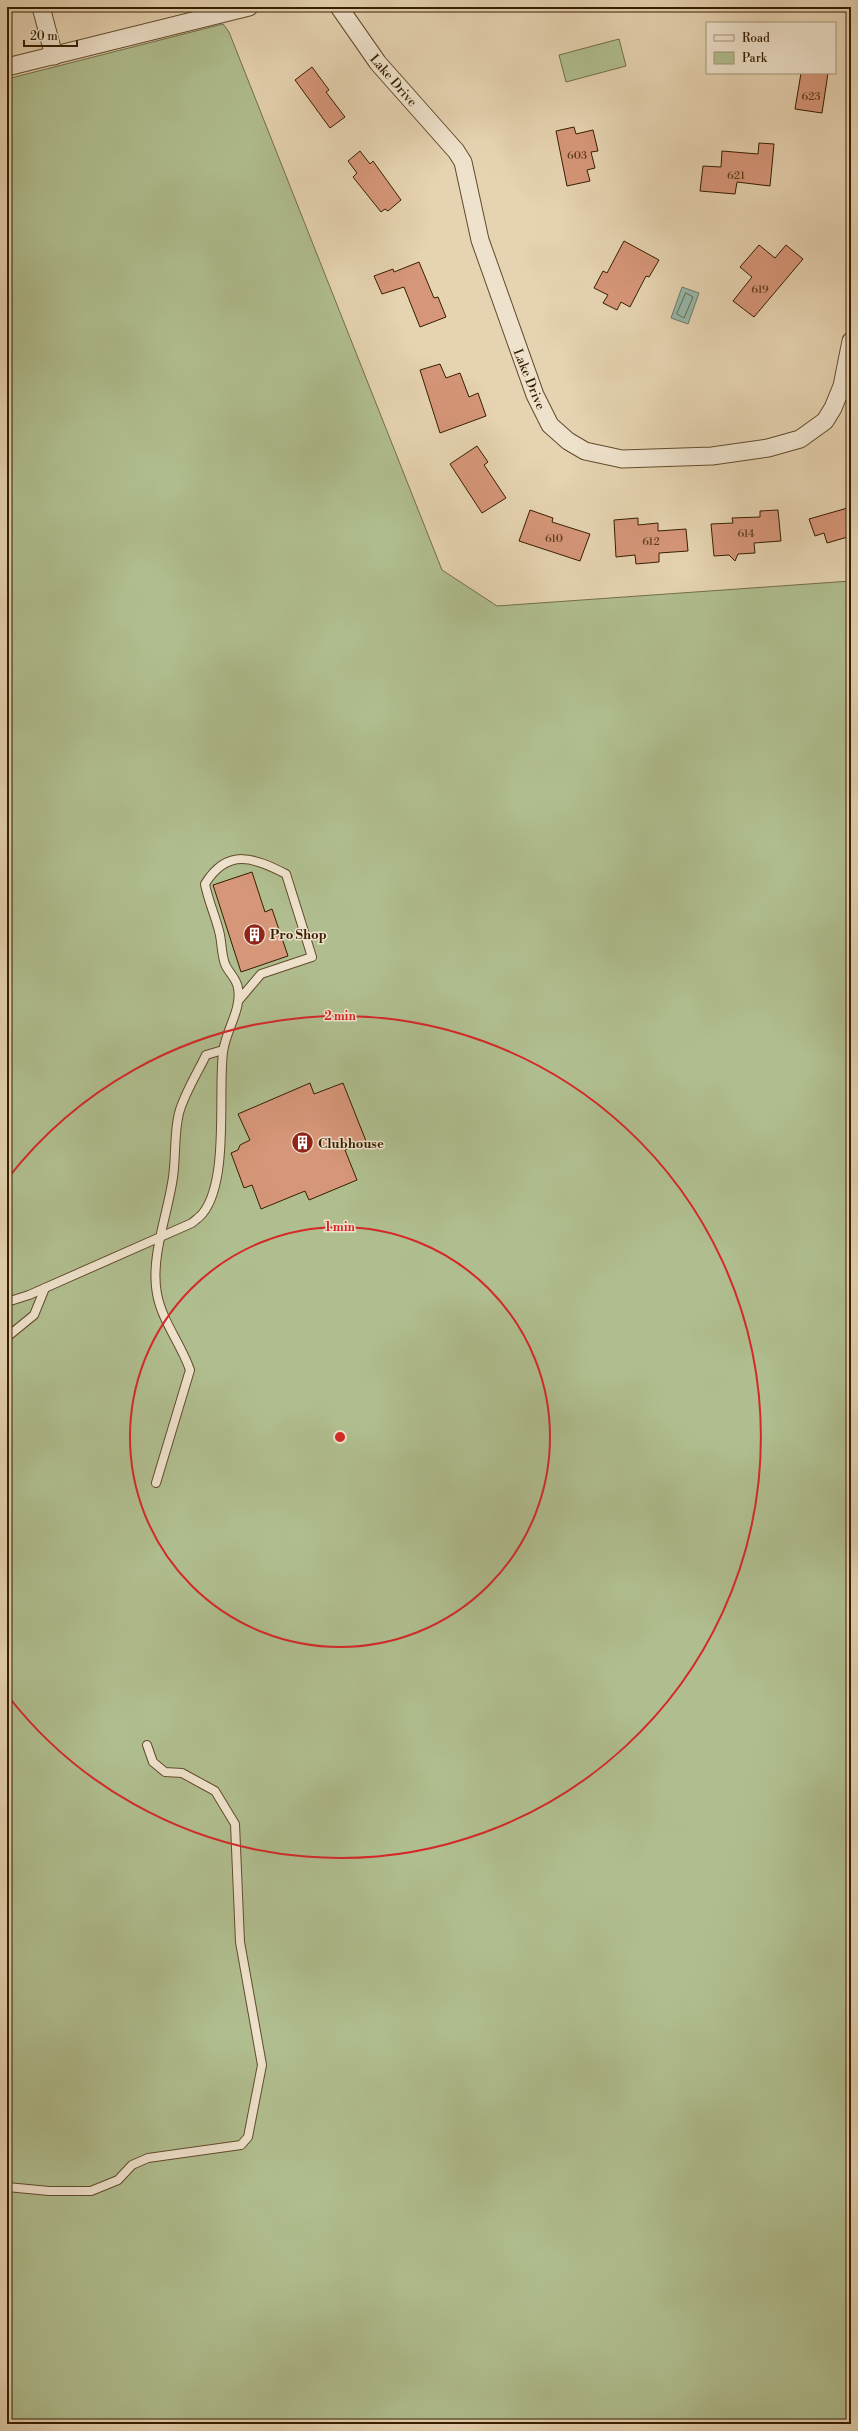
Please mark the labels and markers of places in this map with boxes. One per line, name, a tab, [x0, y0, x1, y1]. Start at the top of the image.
building icon: Pro Shop	[242, 921, 268, 947]
place label: Pro Shop	[270, 927, 327, 943]
building icon: Clubhouse	[289, 1130, 315, 1156]
place label: Clubhouse	[318, 1136, 384, 1152]
centre of rings	[333, 1430, 347, 1444]

